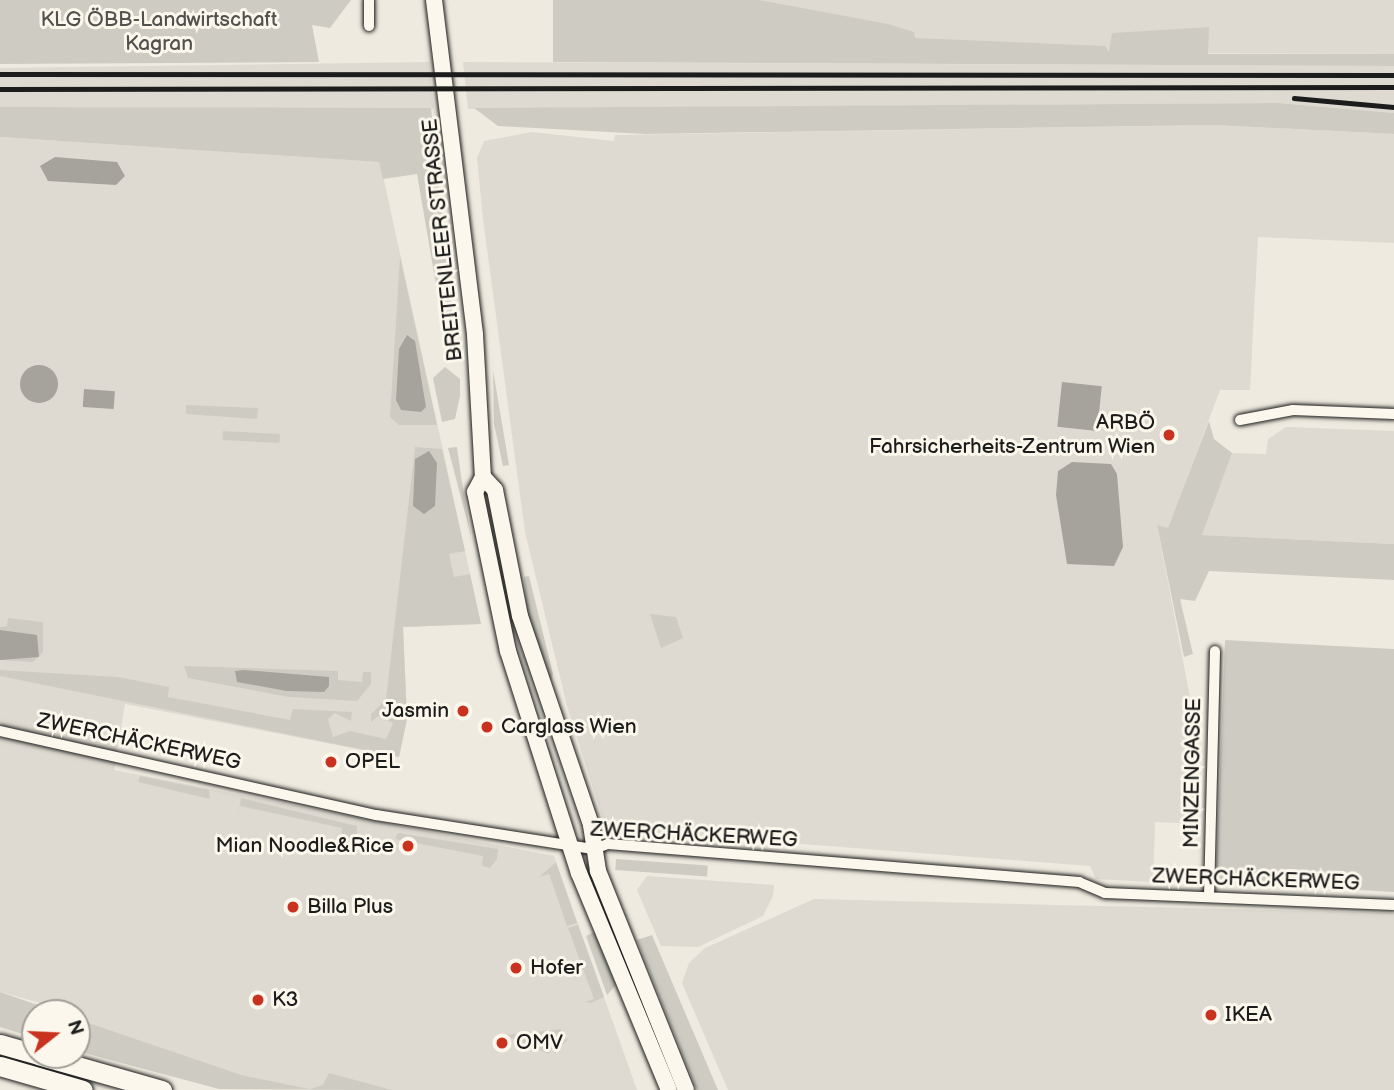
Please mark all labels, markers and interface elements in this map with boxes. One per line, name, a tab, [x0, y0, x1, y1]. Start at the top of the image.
park label: KLG ÖBB-Landwirtschaft Kagran	[40, 7, 278, 57]
street label: BREITENLEER STRASSE	[418, 117, 468, 363]
place label: ARBÖ Fahrsicherheits-Zentrum Wien	[868, 410, 1155, 460]
marker: ARBÖ Fahrsicherheits-Zentrum Wien	[1161, 427, 1177, 443]
place label: Jasmin	[382, 698, 449, 724]
street label: MINZENGASSE	[1179, 698, 1207, 848]
marker: Jasmin	[455, 703, 471, 719]
street label: ZWERCHÄCKERWEG	[35, 708, 243, 776]
place label: Carglass Wien	[501, 714, 637, 740]
marker: Carglass Wien	[479, 719, 495, 735]
place label: OPEL	[345, 749, 400, 775]
marker: OPEL	[323, 754, 339, 770]
street label: ZWERCHÄCKERWEG	[590, 817, 798, 853]
place label: Mian Noodle&Rice	[216, 833, 394, 859]
marker: Mian Noodle&Rice	[400, 838, 416, 854]
street label: ZWERCHÄCKERWEG	[1152, 864, 1360, 896]
place label: Billa Plus	[307, 894, 393, 920]
marker: Billa Plus	[285, 899, 301, 915]
place label: Hofer	[530, 955, 583, 981]
marker: Hofer	[508, 960, 524, 976]
place label: K3	[272, 987, 298, 1013]
marker: K3	[250, 992, 266, 1008]
north arrow	[21, 999, 91, 1069]
place label: IKEA	[1225, 1002, 1272, 1028]
marker: IKEA	[1203, 1007, 1219, 1023]
text: N	[61, 1018, 88, 1038]
place label: OMV	[516, 1030, 563, 1056]
marker: OMV	[494, 1035, 510, 1051]

